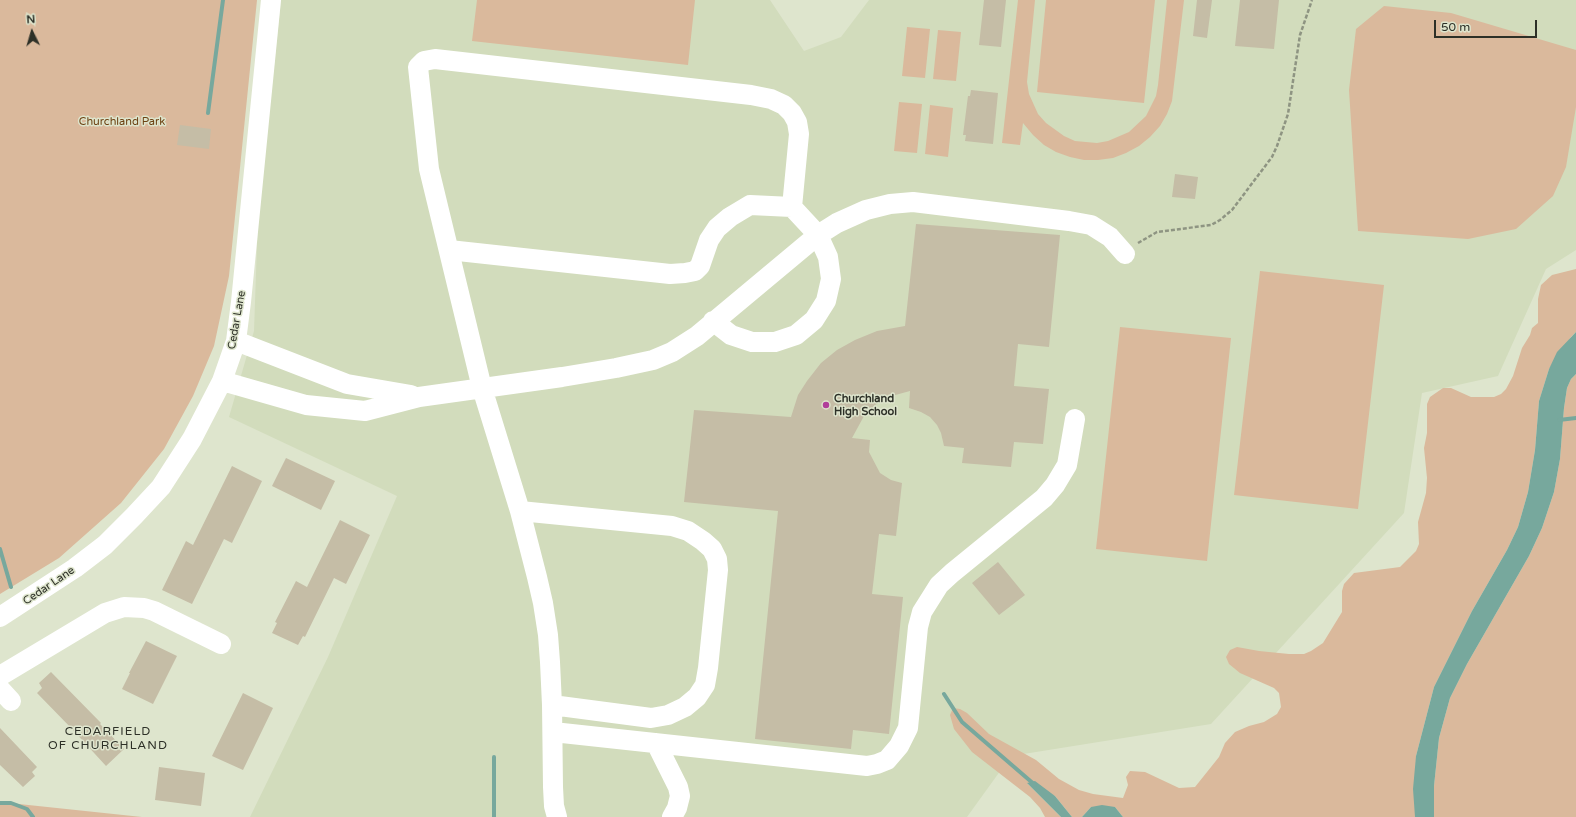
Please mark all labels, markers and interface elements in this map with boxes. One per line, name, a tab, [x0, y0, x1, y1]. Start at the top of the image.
north arrow	[12, 12, 52, 52]
scale bar	[1436, 12, 1539, 38]
text: N	[26, 13, 36, 26]
text: 50 m	[1441, 20, 1470, 34]
park label: Churchland Park	[79, 115, 165, 129]
street label: Cedar Lane	[225, 290, 249, 350]
place label: Churchland High School	[834, 392, 897, 418]
marker: Churchland High School	[821, 400, 831, 410]
street label: Cedar Lane	[21, 564, 77, 608]
district label: CEDARFIELD OF CHURCHLAND	[48, 725, 168, 753]

